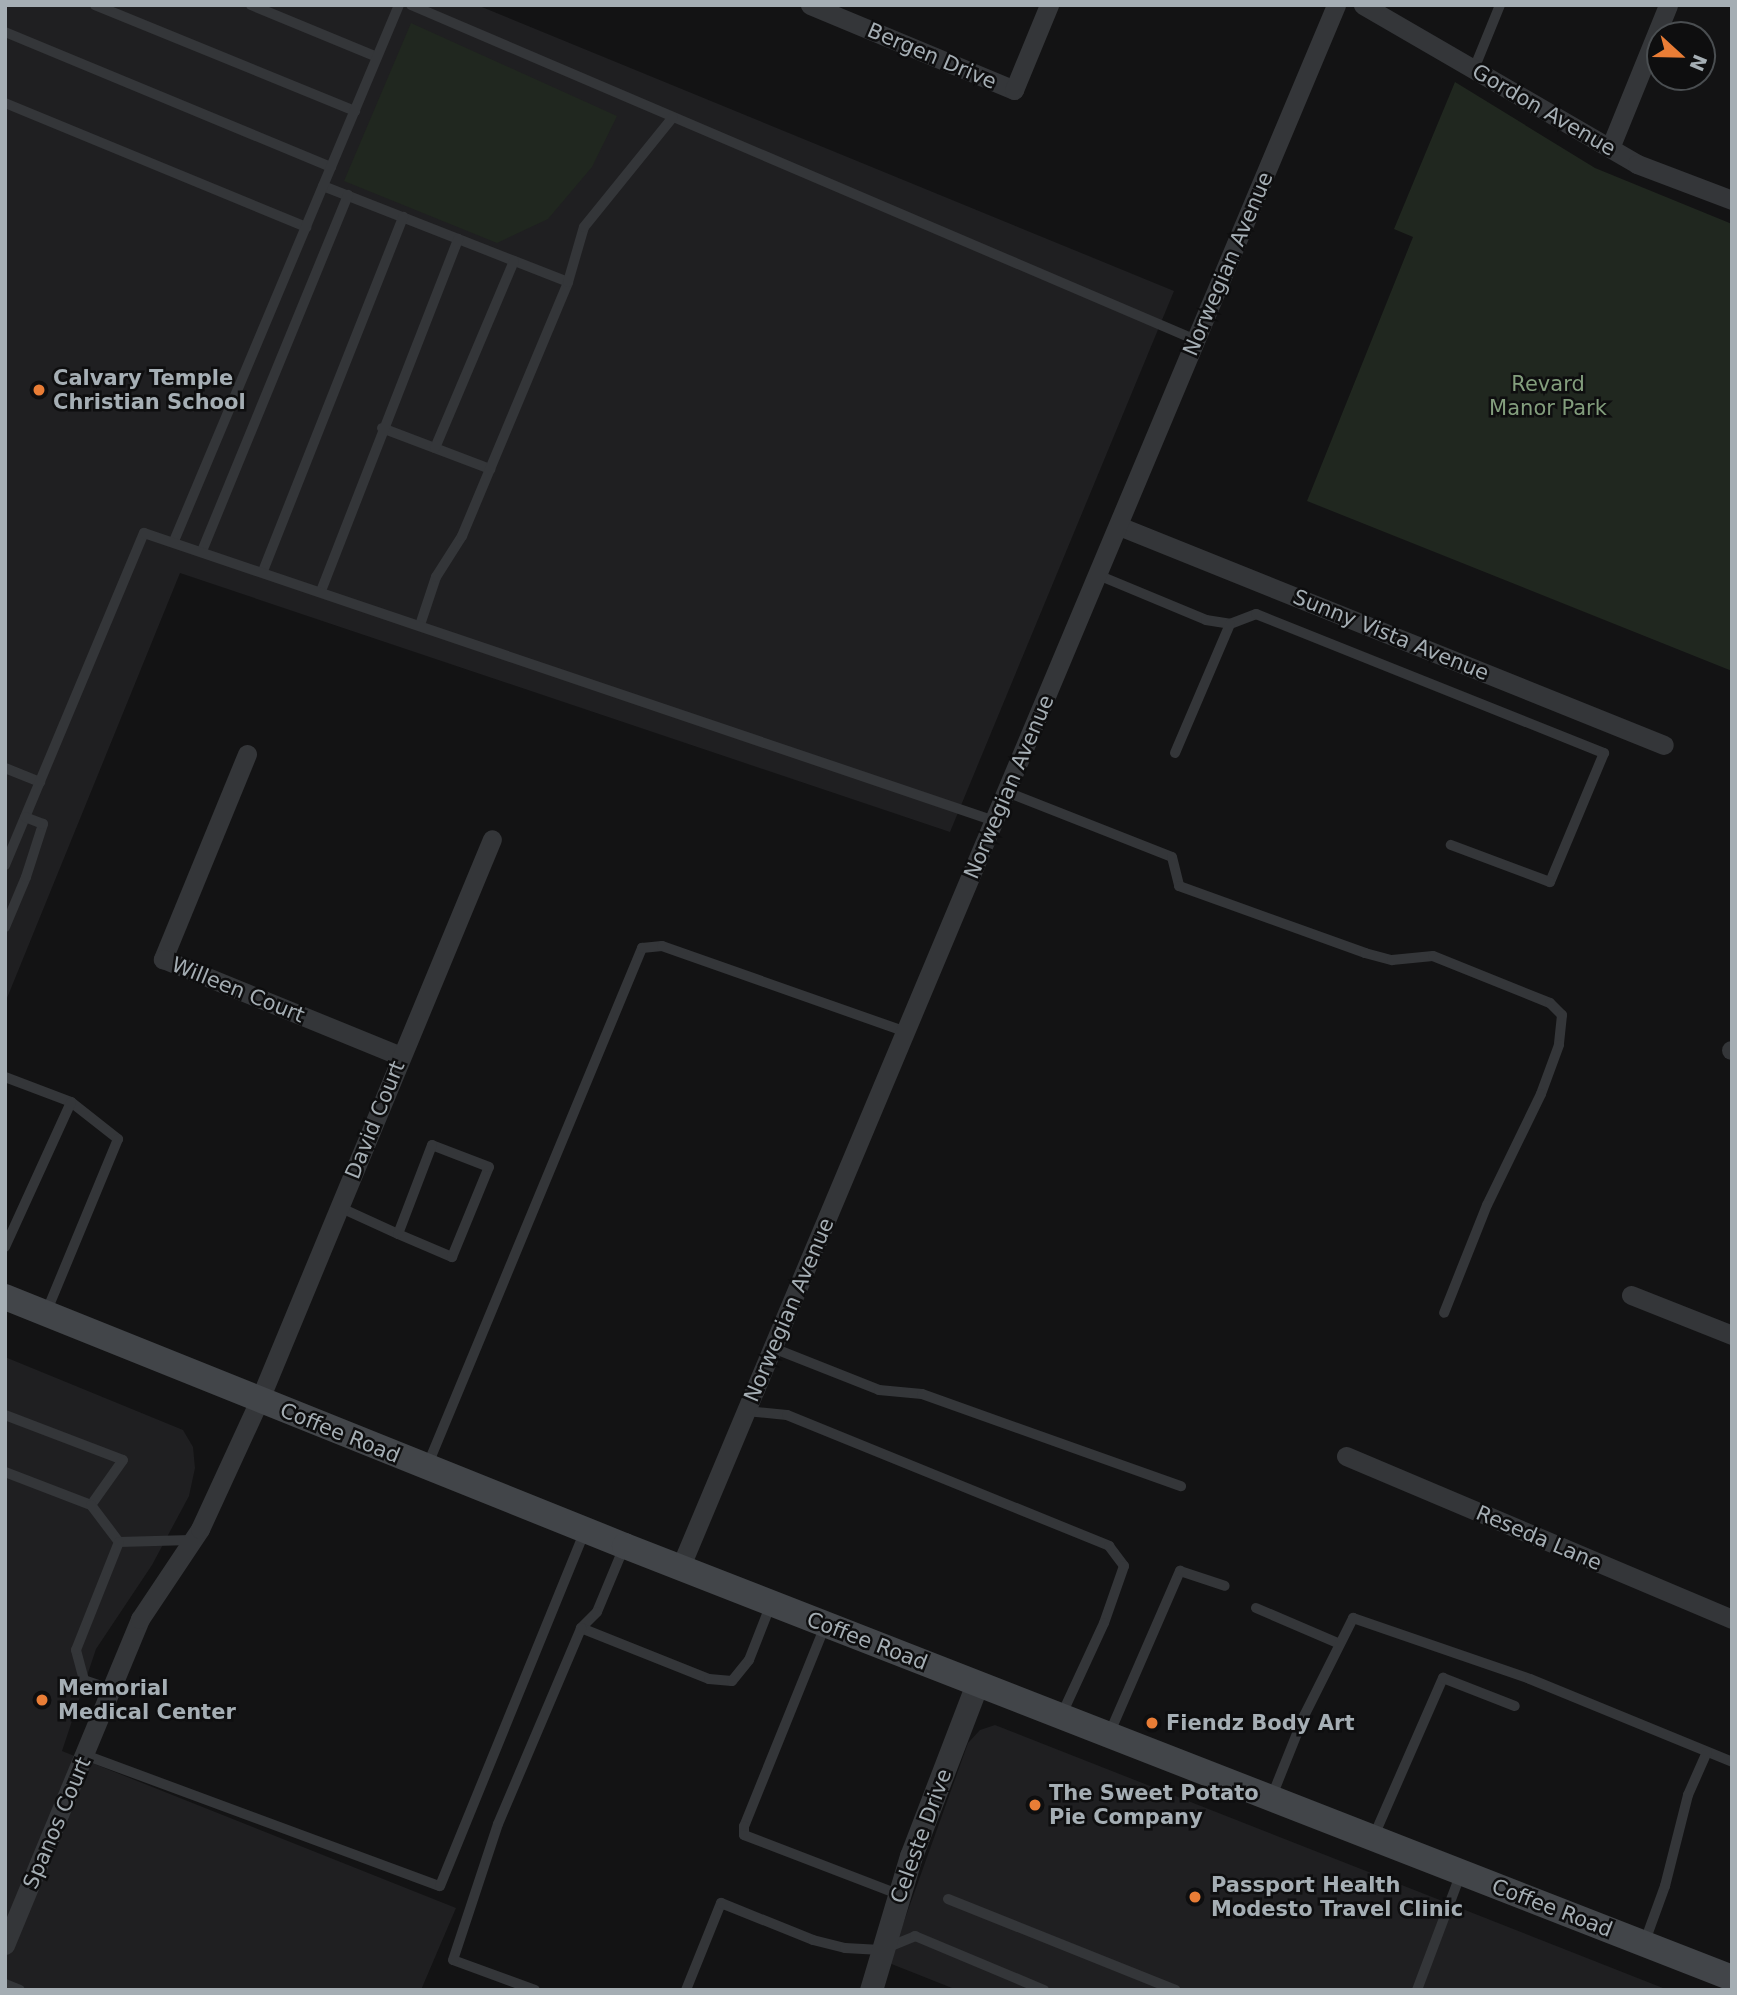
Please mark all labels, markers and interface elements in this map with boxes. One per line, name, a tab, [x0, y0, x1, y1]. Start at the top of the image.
street label: Bergen Drive	[864, 17, 1000, 95]
north arrow	[1646, 21, 1716, 91]
text: N	[1685, 52, 1712, 75]
street label: Gordon Avenue	[1468, 59, 1620, 161]
street label: Norwegian Avenue	[1178, 168, 1278, 360]
place label: Calvary Temple Christian School	[53, 365, 246, 415]
park label: Revard Manor Park	[1489, 371, 1607, 421]
marker: Calvary Temple Christian School	[31, 382, 47, 398]
street label: Sunny Vista Avenue	[1289, 584, 1493, 686]
street label: Norwegian Avenue	[959, 691, 1059, 883]
street label: Willeen Court	[168, 952, 308, 1028]
street label: David Court	[340, 1057, 410, 1183]
street label: Norwegian Avenue	[739, 1214, 839, 1406]
street label: Coffee Road	[276, 1397, 404, 1469]
street label: Reseda Lane	[1472, 1500, 1606, 1576]
street label: Coffee Road	[803, 1606, 931, 1676]
place label: Memorial Medical Center	[58, 1675, 236, 1725]
marker: Memorial Medical Center	[32, 1690, 52, 1710]
place label: Fiendz Body Art	[1166, 1710, 1354, 1736]
marker: Fiendz Body Art	[1144, 1715, 1160, 1731]
street label: Spanos Court	[18, 1753, 96, 1893]
street label: Celeste Drive	[885, 1765, 957, 1907]
place label: The Sweet Potato Pie Company	[1049, 1780, 1259, 1830]
marker: The Sweet Potato Pie Company	[1027, 1797, 1043, 1813]
place label: Passport Health Modesto Travel Clinic	[1211, 1872, 1463, 1922]
street label: Coffee Road	[1488, 1873, 1616, 1943]
marker: Passport Health Modesto Travel Clinic	[1185, 1887, 1205, 1907]

